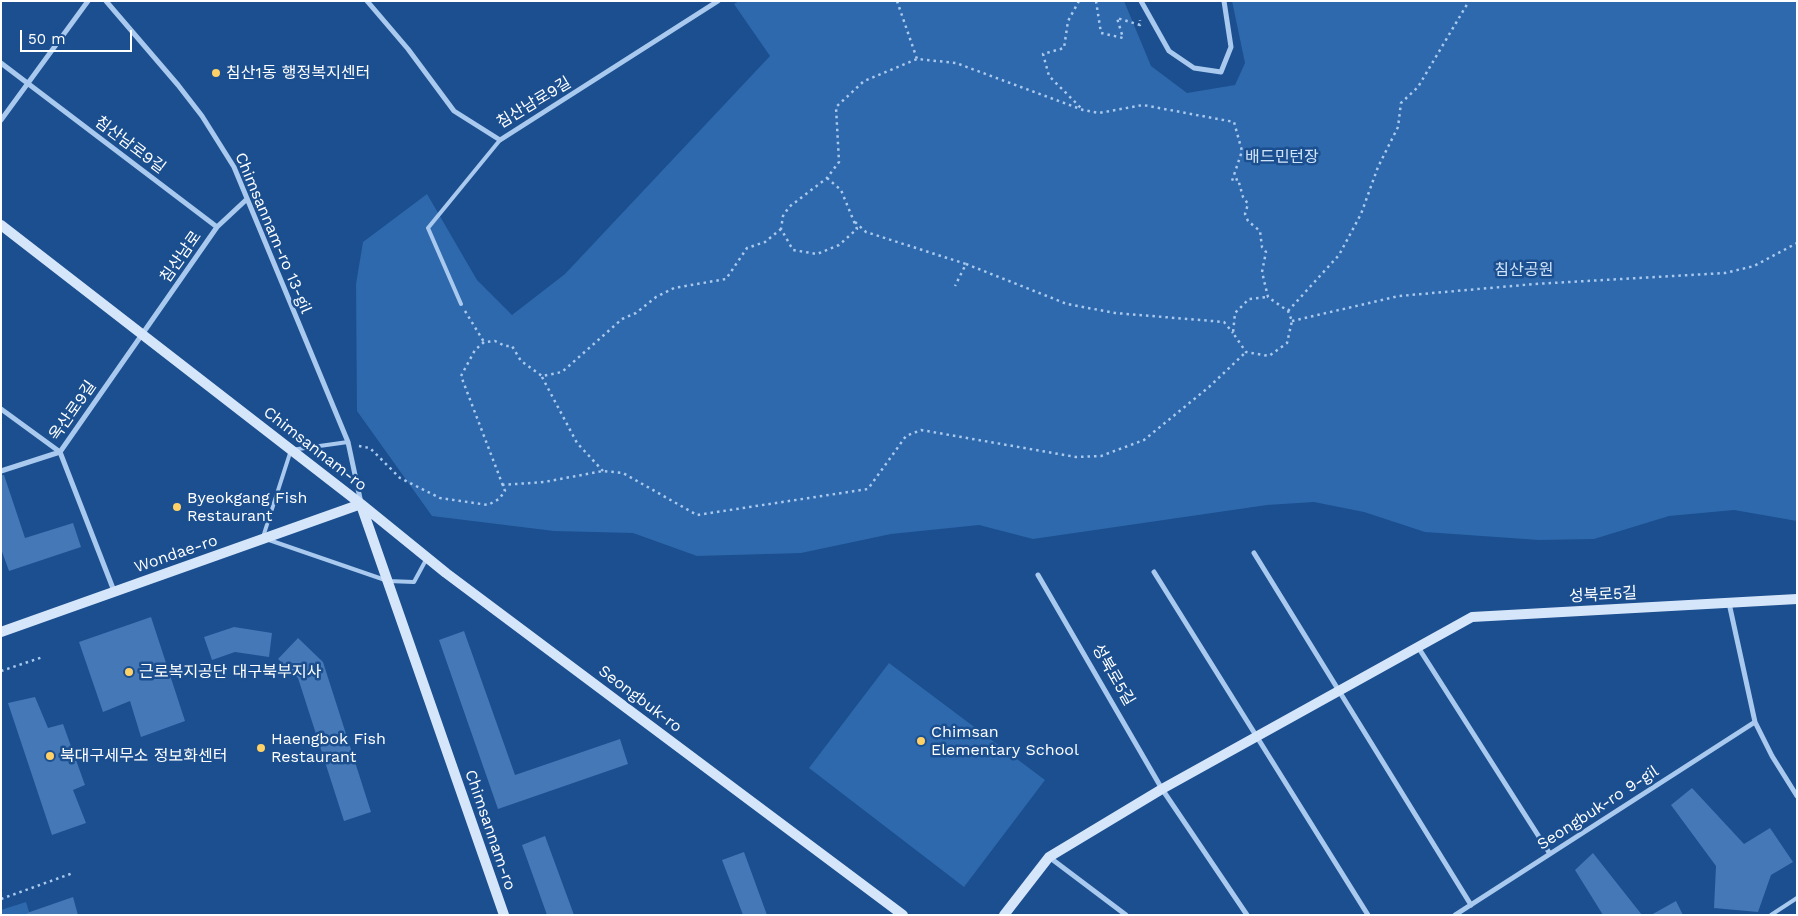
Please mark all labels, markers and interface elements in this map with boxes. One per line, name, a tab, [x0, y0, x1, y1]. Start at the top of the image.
scale bar	[22, 20, 135, 52]
text: 50 m	[28, 30, 65, 48]
place label: 침산1동 행정복지센터	[226, 63, 370, 83]
marker: 침산1동 행정복지센터	[210, 67, 222, 79]
street label: 침산남로9길	[493, 73, 575, 133]
street label: 침산남로9길	[91, 112, 169, 178]
park label: 배드민턴장	[1245, 147, 1319, 167]
street label: Chimsannam-ro 13-gil	[230, 150, 316, 316]
street label: 침산남로	[156, 227, 206, 287]
park label: 침산공원	[1495, 260, 1553, 280]
street label: 옥산로9길	[45, 377, 101, 445]
street label: Chimsannam-ro	[259, 403, 371, 495]
place label: Byeokgang Fish Restaurant	[187, 488, 307, 526]
marker: Byeokgang Fish Restaurant	[171, 501, 183, 513]
street label: Wondae-ro	[132, 531, 220, 577]
street label: 성북로5길	[1568, 584, 1638, 606]
street label: 성북로5길	[1088, 641, 1138, 709]
street label: Seongbuk-ro	[594, 661, 686, 737]
place label: 근로복지공단 대구북부지사	[139, 662, 321, 682]
marker: 근로복지공단 대구북부지사	[123, 666, 135, 678]
place label: Chimsan Elementary School	[931, 722, 1079, 760]
place label: Haengbok Fish Restaurant	[271, 729, 386, 767]
marker: Chimsan Elementary School	[915, 735, 927, 747]
marker: Haengbok Fish Restaurant	[255, 742, 267, 754]
place label: 북대구세무소 정보화센터	[60, 746, 227, 766]
marker: 북대구세무소 정보화센터	[44, 750, 56, 762]
street label: Seongbuk-ro 9-gil	[1534, 762, 1662, 854]
street label: Chimsannam-ro	[460, 767, 520, 893]

